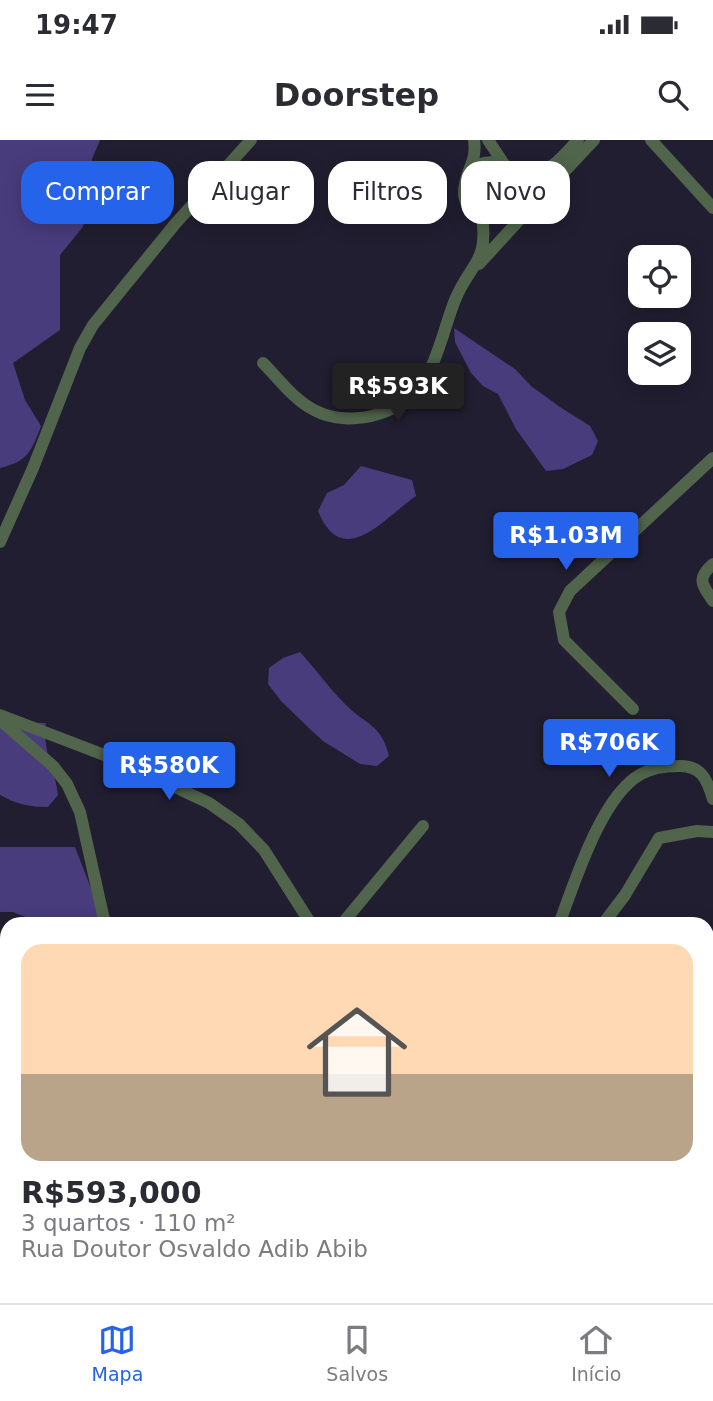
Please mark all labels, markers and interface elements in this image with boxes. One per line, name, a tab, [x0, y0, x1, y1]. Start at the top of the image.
text: 19:47	[35, 10, 118, 40]
icon: menu	[21, 76, 59, 114]
text: Doorstep	[274, 76, 439, 114]
icon: search	[654, 76, 692, 114]
chip: Comprar	[21, 161, 174, 224]
chip: Alugar	[188, 161, 314, 224]
chip: Filtros	[328, 161, 447, 224]
chip: Novo	[461, 161, 570, 224]
map controls	[628, 245, 691, 385]
button: locate	[628, 245, 691, 308]
button: layers	[628, 322, 691, 385]
pin: R$593K	[341, 364, 455, 423]
text: R$593K	[348, 373, 448, 399]
pin: R$1.03M	[501, 512, 631, 572]
text: R$1.03M	[509, 522, 623, 548]
pin: R$706K	[552, 720, 666, 779]
text: R$706K	[559, 729, 659, 755]
pin: R$580K	[112, 742, 226, 802]
text: R$580K	[119, 752, 219, 778]
icon: home	[294, 989, 420, 1115]
text: R$593,000	[21, 1175, 202, 1210]
text: 3 quartos · 110 m²	[21, 1210, 236, 1236]
text: Rua Doutor Osvaldo Adib Abib	[21, 1236, 368, 1262]
tab: Mapa	[92, 1321, 143, 1385]
tab: Salvos	[326, 1321, 388, 1385]
tab: Início	[571, 1321, 621, 1385]

